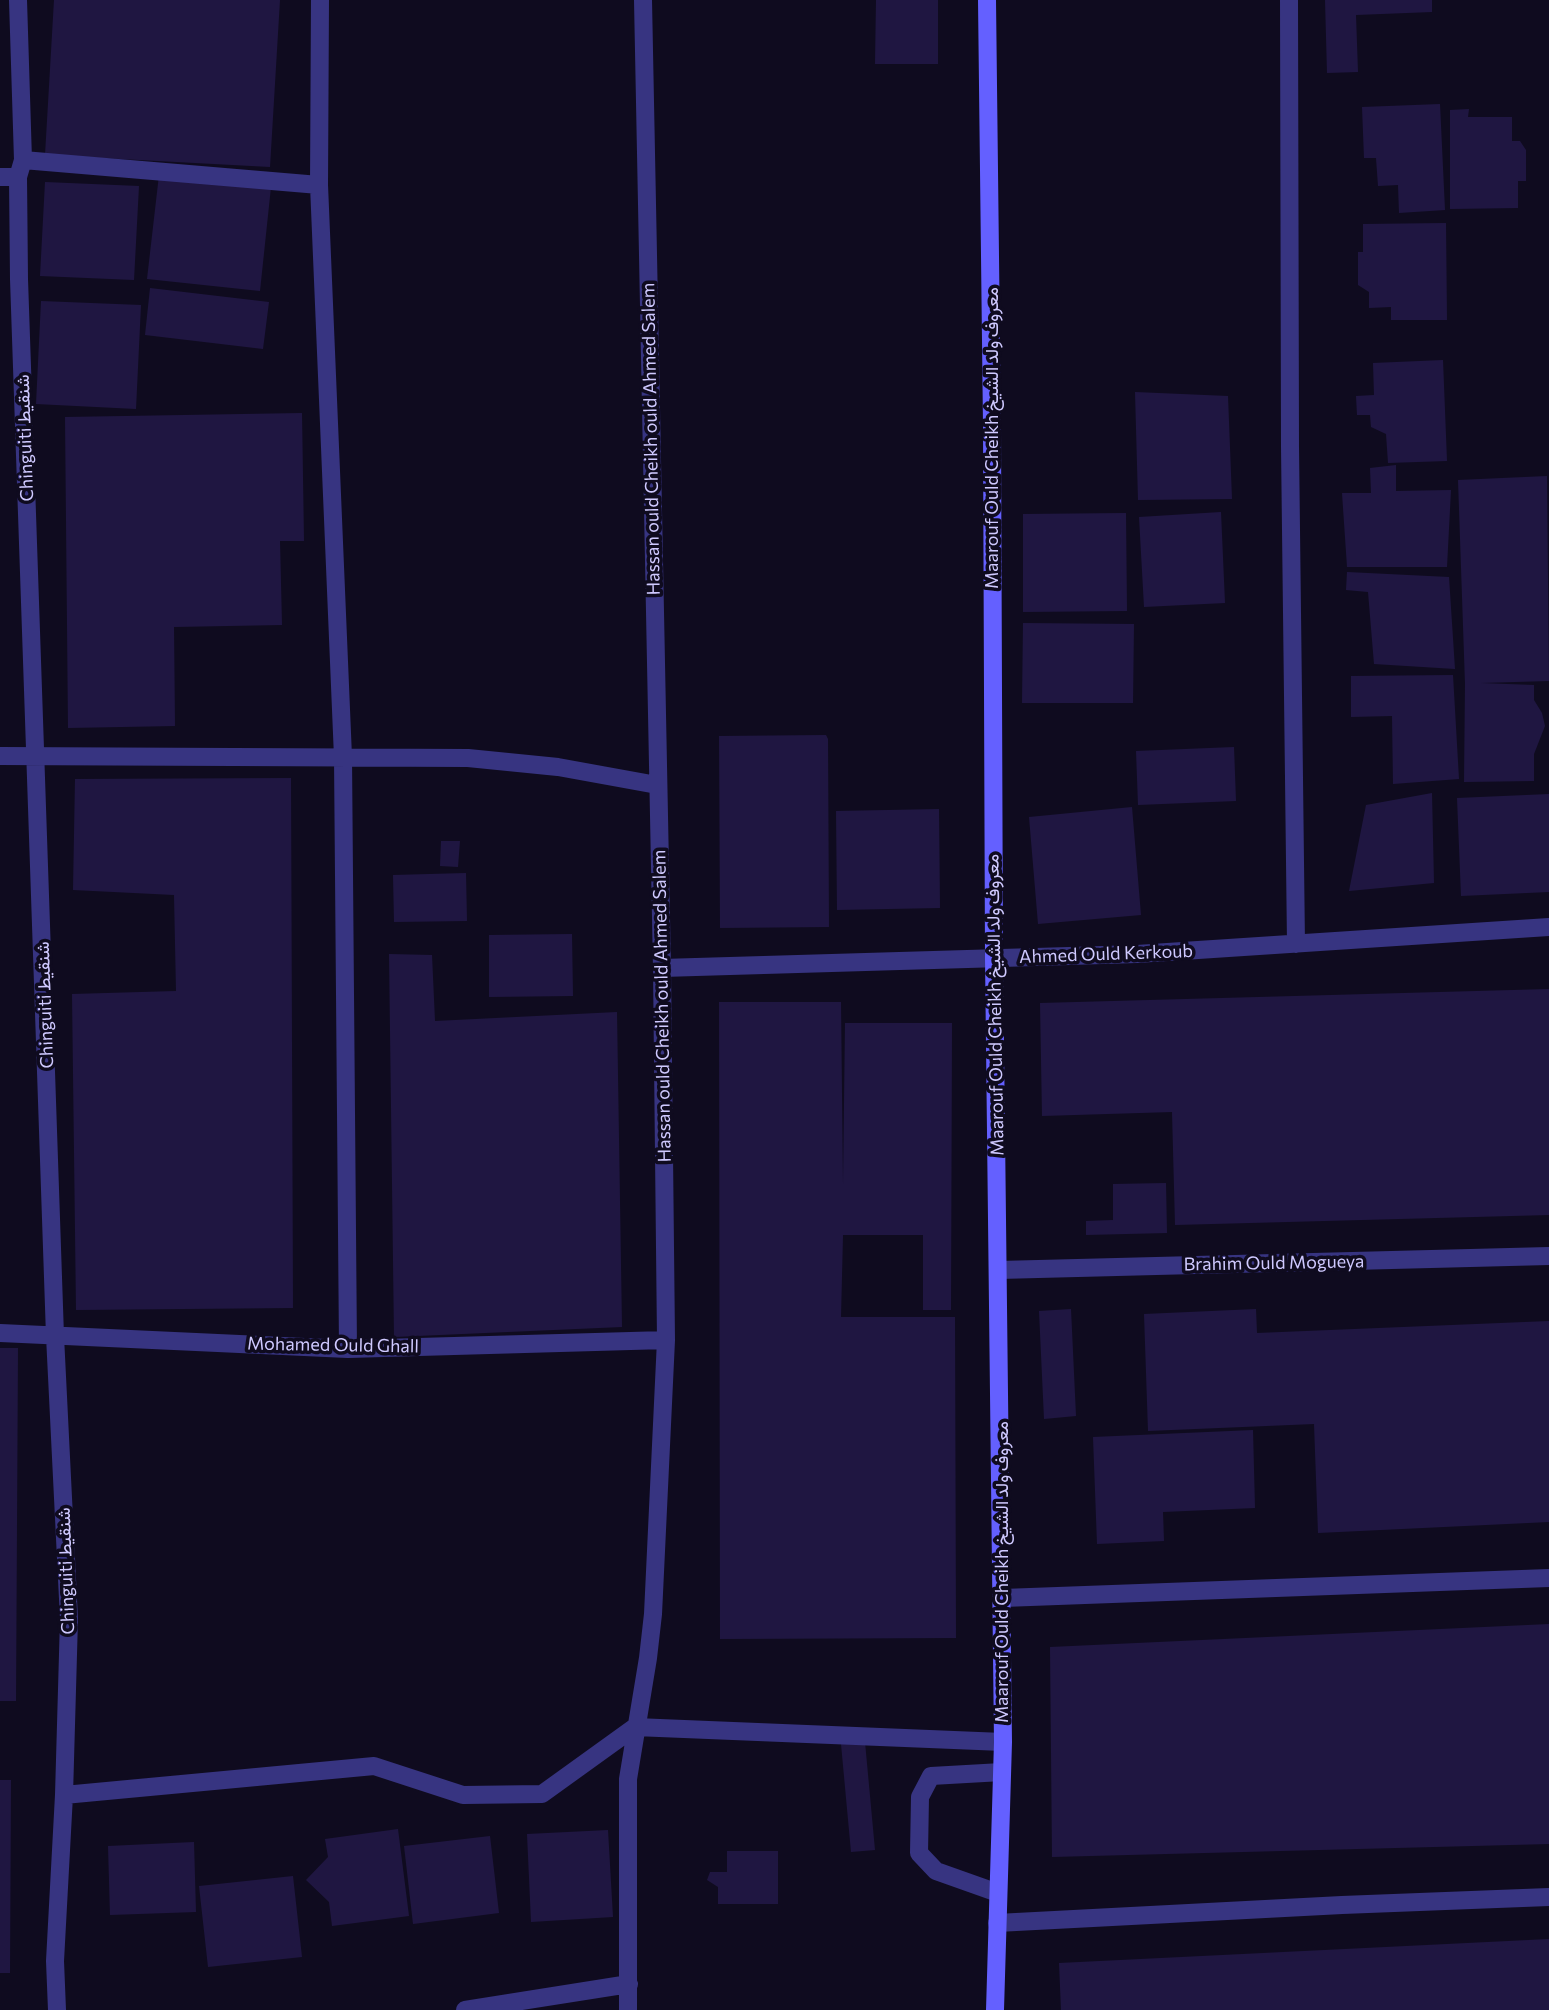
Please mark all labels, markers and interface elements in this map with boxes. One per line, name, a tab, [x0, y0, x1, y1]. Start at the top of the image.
street label: Hassan ould Cheikh ould Ahmed Salem	[637, 282, 665, 596]
street label: Maarouf Ould Cheikh معروف ولد الشيخ	[981, 287, 1003, 589]
street label: Chinguiti شنقيط	[12, 374, 38, 502]
street label: Hassan ould Cheikh ould Ahmed Salem	[648, 849, 676, 1163]
street label: Maarouf Ould Cheikh معروف ولد الشيخ	[982, 854, 1008, 1156]
street label: Ahmed Ould Kerkoub	[1019, 940, 1193, 968]
street label: Chinguiti شنقيط	[32, 941, 58, 1069]
street label: Brahim Ould Mogueya	[1183, 1251, 1365, 1275]
street label: Mohamed Ould Ghall	[247, 1333, 419, 1357]
street label: Maarouf Ould Cheikh معروف ولد الشيخ	[991, 1421, 1013, 1723]
street label: Chinguiti شنقيط	[53, 1507, 79, 1635]

